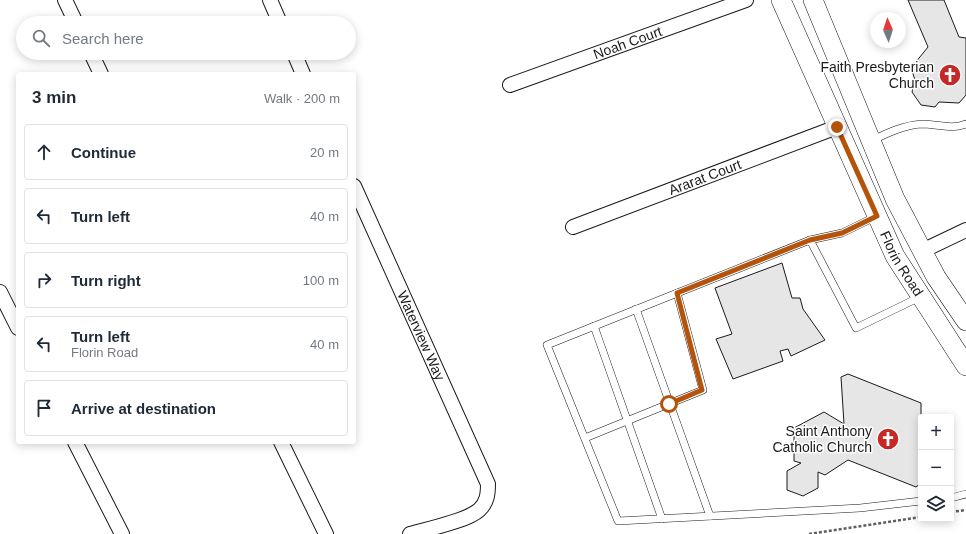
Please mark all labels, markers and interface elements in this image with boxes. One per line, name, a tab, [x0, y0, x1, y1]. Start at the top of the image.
north arrow	[870, 12, 906, 48]
search box	[16, 16, 356, 60]
street label: Noah Court	[591, 23, 664, 62]
icon: search	[30, 27, 52, 49]
text: Search here	[62, 30, 144, 47]
place label: Faith Presbyterian Church	[820, 59, 934, 91]
church icon: Faith Presbyterian Church	[937, 62, 963, 88]
text: 3 min	[32, 88, 76, 107]
text: Walk · 200 m	[264, 91, 340, 106]
route end	[828, 118, 846, 136]
icon: ahead	[33, 141, 55, 163]
text: Continue	[71, 144, 136, 161]
text: 20 m	[310, 145, 339, 160]
street label: Ararat Court	[666, 156, 743, 198]
icon: left	[33, 205, 55, 227]
text: Turn left	[71, 208, 130, 225]
text: 40 m	[310, 209, 339, 224]
street label: Florin Road	[877, 229, 927, 299]
icon: right	[33, 269, 55, 291]
text: Turn right	[71, 272, 141, 289]
text: 100 m	[303, 273, 339, 288]
street label: Waterview Way	[394, 288, 448, 383]
text: Turn left	[71, 328, 130, 345]
icon: left	[33, 333, 55, 355]
text: 40 m	[310, 337, 339, 352]
text: Florin Road	[71, 345, 138, 360]
route start	[660, 395, 678, 413]
icon: arrive	[33, 397, 55, 419]
text: Arrive at destination	[71, 400, 216, 417]
map controls	[918, 414, 954, 522]
button: +	[918, 414, 954, 450]
place label: Saint Anthony Catholic Church	[772, 423, 872, 455]
church icon: Saint Anthony Catholic Church	[875, 426, 901, 452]
button: −	[918, 450, 954, 486]
button: layers	[918, 486, 954, 522]

